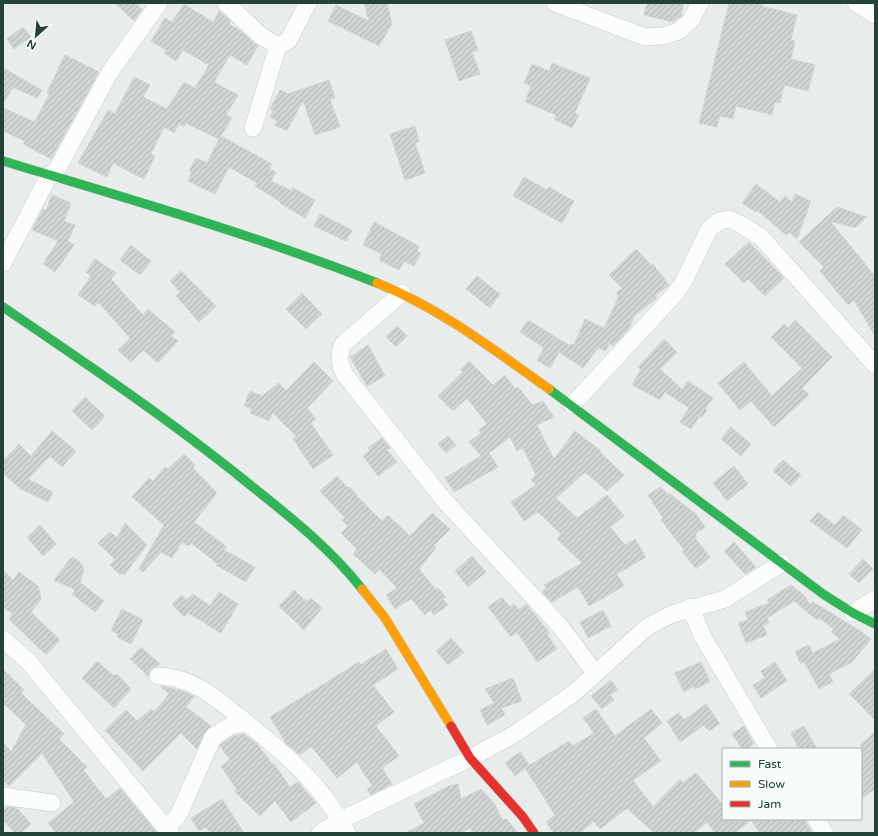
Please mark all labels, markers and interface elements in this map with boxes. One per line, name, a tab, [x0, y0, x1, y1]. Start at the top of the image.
north arrow	[16, 16, 56, 56]
text: N	[25, 37, 39, 52]
legend	[722, 748, 862, 820]
text: Fast	[758, 757, 782, 771]
text: Slow	[758, 777, 785, 791]
text: Jam	[758, 797, 781, 811]

